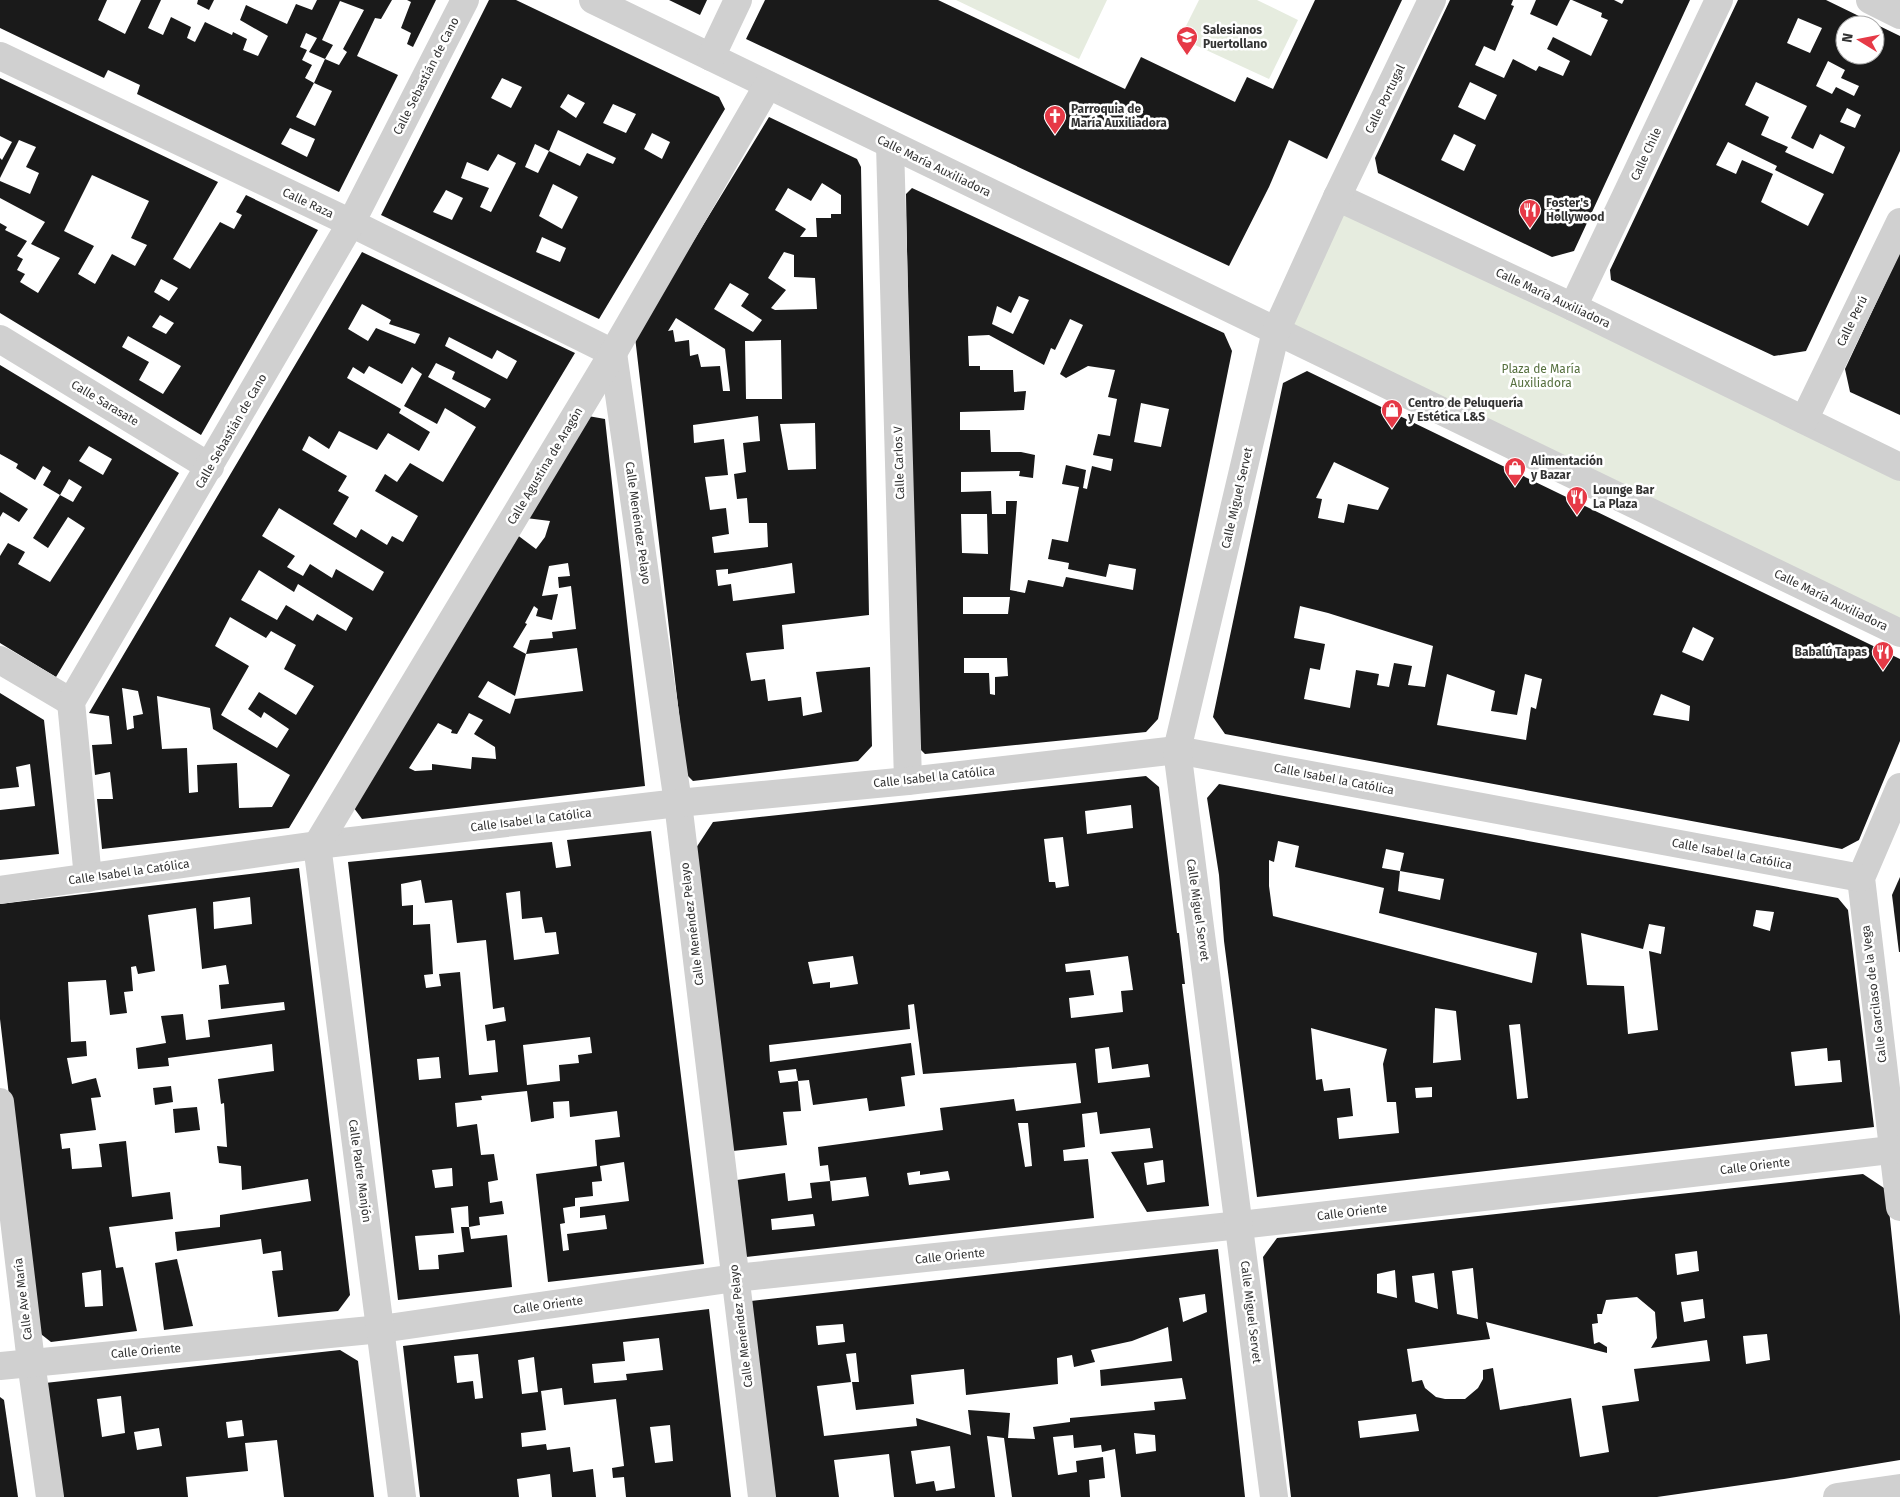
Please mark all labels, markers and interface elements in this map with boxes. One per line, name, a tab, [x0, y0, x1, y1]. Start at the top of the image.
street label: Calle Sebastián de Cano	[390, 15, 462, 137]
north arrow	[1835, 15, 1885, 65]
place label: Salesianos Puertollano	[1203, 23, 1267, 51]
school or university icon: Salesianos Puertollano	[1175, 25, 1199, 56]
text: N	[1839, 32, 1857, 44]
street label: Calle Portugal	[1362, 62, 1408, 136]
place label: Parroquia de María Auxiliadora	[1071, 102, 1167, 130]
church icon: Parroquia de María Auxiliadora	[1043, 104, 1067, 135]
street label: Calle Chile	[1628, 125, 1664, 183]
street label: Calle María Auxiliadora	[875, 132, 993, 200]
street label: Calle Raza	[280, 185, 336, 221]
place label: Foster's Hollywood	[1546, 196, 1604, 224]
restaurant icon: Foster's Hollywood	[1518, 198, 1542, 229]
street label: Calle María Auxiliadora	[1494, 265, 1612, 331]
street label: Calle Perú	[1834, 293, 1870, 349]
park label: Plaza de María Auxiliadora	[1502, 362, 1580, 390]
street label: Calle Sebastián de Cano	[192, 371, 270, 491]
street label: Calle Sarasate	[69, 377, 141, 429]
place label: Centro de Peluquería y Estética L&S	[1407, 396, 1524, 424]
shop icon: Centro de Peluquería y Estética L&S	[1380, 398, 1404, 429]
street label: Calle Agustina de Aragón	[504, 405, 586, 527]
street label: Calle Carlos V	[891, 426, 907, 500]
street label: Calle Miguel Servet	[1219, 445, 1256, 550]
place label: Alimentación y Bazar	[1530, 454, 1603, 482]
shop icon: Alimentación y Bazar	[1503, 456, 1527, 487]
street label: Calle Menéndez Pelayo	[622, 461, 654, 585]
place label: Lounge Bar La Plaza	[1593, 483, 1654, 511]
restaurant icon: Lounge Bar La Plaza	[1565, 485, 1589, 516]
street label: Calle María Auxiliadora	[1772, 566, 1890, 634]
restaurant icon: Babalú Tapas	[1871, 640, 1895, 671]
place label: Babalú Tapas	[1794, 645, 1867, 659]
street label: Calle Isabel la Católica	[1273, 760, 1395, 798]
street label: Calle Isabel la Católica	[873, 764, 995, 790]
street label: Calle Isabel la Católica	[470, 806, 592, 834]
street label: Calle Isabel la Católica	[1671, 835, 1793, 873]
street label: Calle Isabel la Católica	[68, 857, 190, 887]
street label: Calle Miguel Servet	[1184, 858, 1212, 963]
street label: Calle Menéndez Pelayo	[677, 862, 707, 986]
street label: Calle Garcilaso de la Vega	[1859, 924, 1889, 1064]
street label: Calle Padre Manjón	[346, 1119, 374, 1223]
street label: Calle Oriente	[1719, 1155, 1791, 1177]
street label: Calle Oriente	[1316, 1201, 1388, 1223]
street label: Calle Oriente	[914, 1245, 986, 1267]
street label: Calle Ave María	[11, 1257, 35, 1341]
street label: Calle Miguel Servet	[1238, 1260, 1264, 1365]
street label: Calle Menéndez Pelayo	[726, 1264, 756, 1388]
street label: Calle Oriente	[512, 1293, 584, 1317]
street label: Calle Oriente	[110, 1341, 182, 1361]

